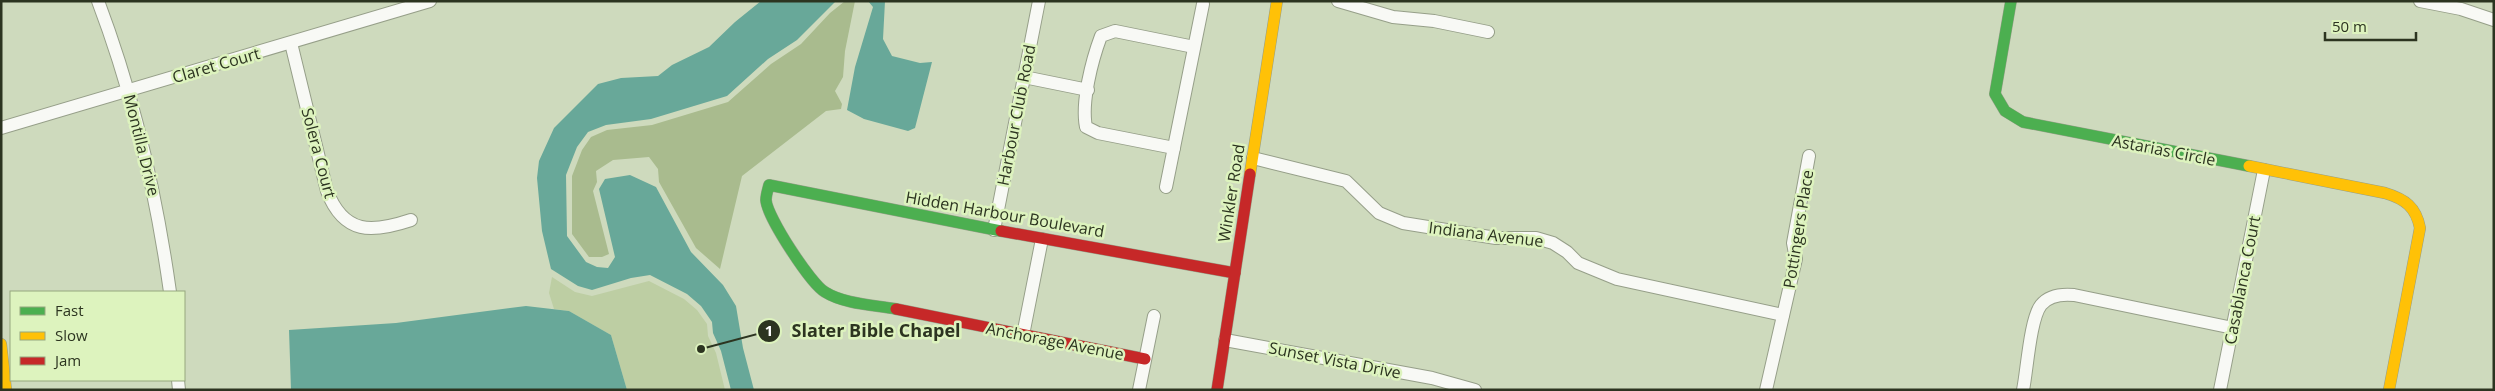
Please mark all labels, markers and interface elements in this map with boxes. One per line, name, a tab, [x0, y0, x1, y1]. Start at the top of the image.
scale bar	[2325, 10, 2416, 42]
text: 50 m	[2332, 16, 2367, 36]
street label: Claret Court	[170, 42, 263, 88]
street label: Harbour Club Road	[992, 43, 1040, 187]
street label: Montilla Drive	[119, 92, 165, 198]
street label: Solera Court	[296, 105, 342, 201]
street label: Astarias Circle	[2110, 129, 2218, 171]
street label: Winkler Road	[1212, 142, 1250, 244]
street label: Pottingers Place	[1778, 168, 1818, 290]
street label: Hidden Harbour Boulevard	[904, 186, 1106, 242]
street label: Casablanca Court	[2219, 214, 2265, 346]
street label: Indiana Avenue	[1427, 216, 1545, 252]
legend	[10, 291, 185, 381]
text: Fast	[55, 300, 84, 320]
callout: Slater Bible Chapel	[756, 315, 970, 348]
street label: Anchorage Avenue	[984, 317, 1126, 365]
text: Slater Bible Chapel	[791, 318, 961, 342]
text: 1	[765, 320, 773, 340]
text: Slow	[55, 325, 88, 345]
street label: Sunset Vista Drive	[1267, 336, 1403, 384]
text: Jam	[53, 350, 81, 370]

